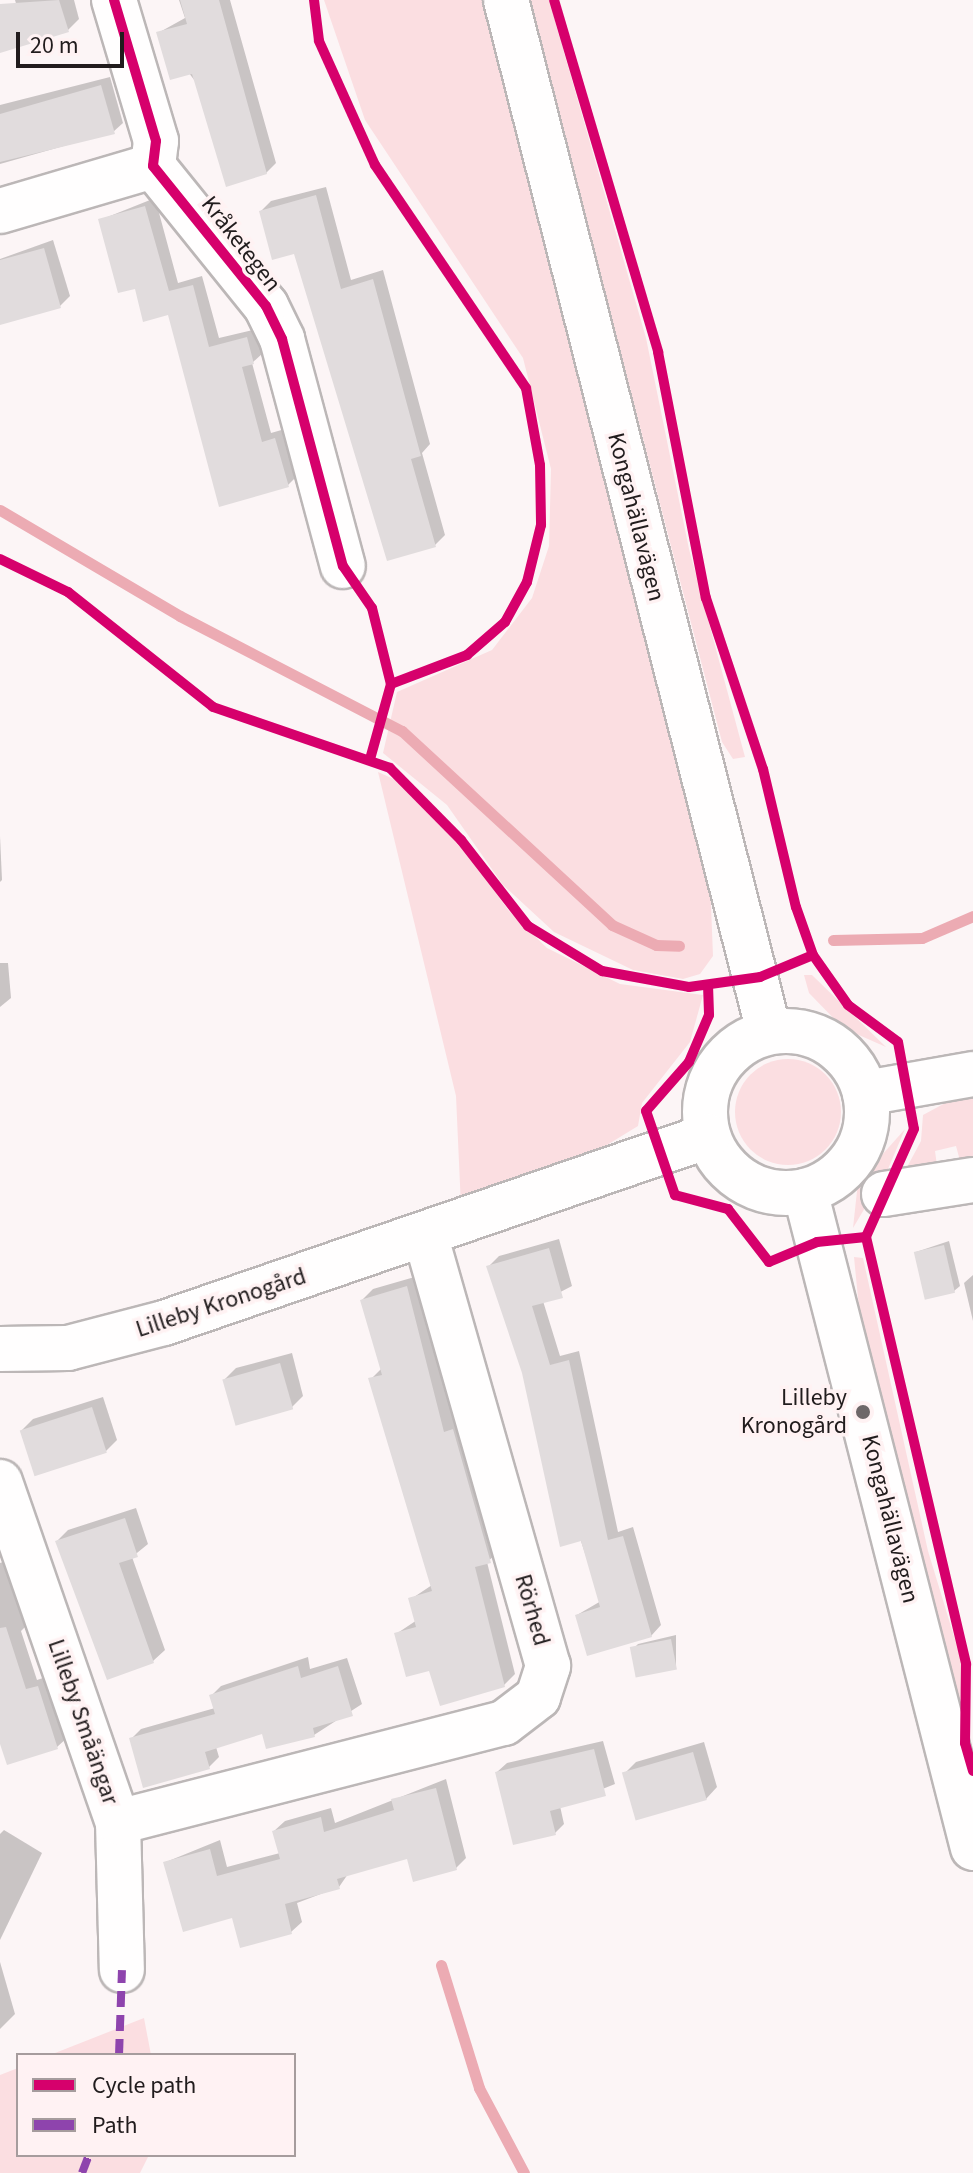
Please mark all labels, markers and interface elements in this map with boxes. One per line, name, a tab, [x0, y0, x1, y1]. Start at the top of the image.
scale bar	[20, 16, 128, 66]
text: 20 m	[30, 28, 79, 63]
street label: Kråketegen	[195, 191, 287, 297]
street label: Kongahällavägen	[601, 430, 671, 604]
street label: Lilleby Kronogård	[132, 1262, 310, 1344]
place label: Lilleby Kronogård	[741, 1384, 847, 1440]
marker: Lilleby Kronogård	[854, 1403, 872, 1421]
street label: Kongahällavägen	[855, 1432, 925, 1606]
street label: Rörhed	[508, 1571, 556, 1649]
street label: Lilleby Småängar	[41, 1635, 125, 1809]
legend	[16, 2053, 296, 2157]
text: Cycle path	[92, 2068, 196, 2103]
text: Path	[92, 2108, 138, 2143]

